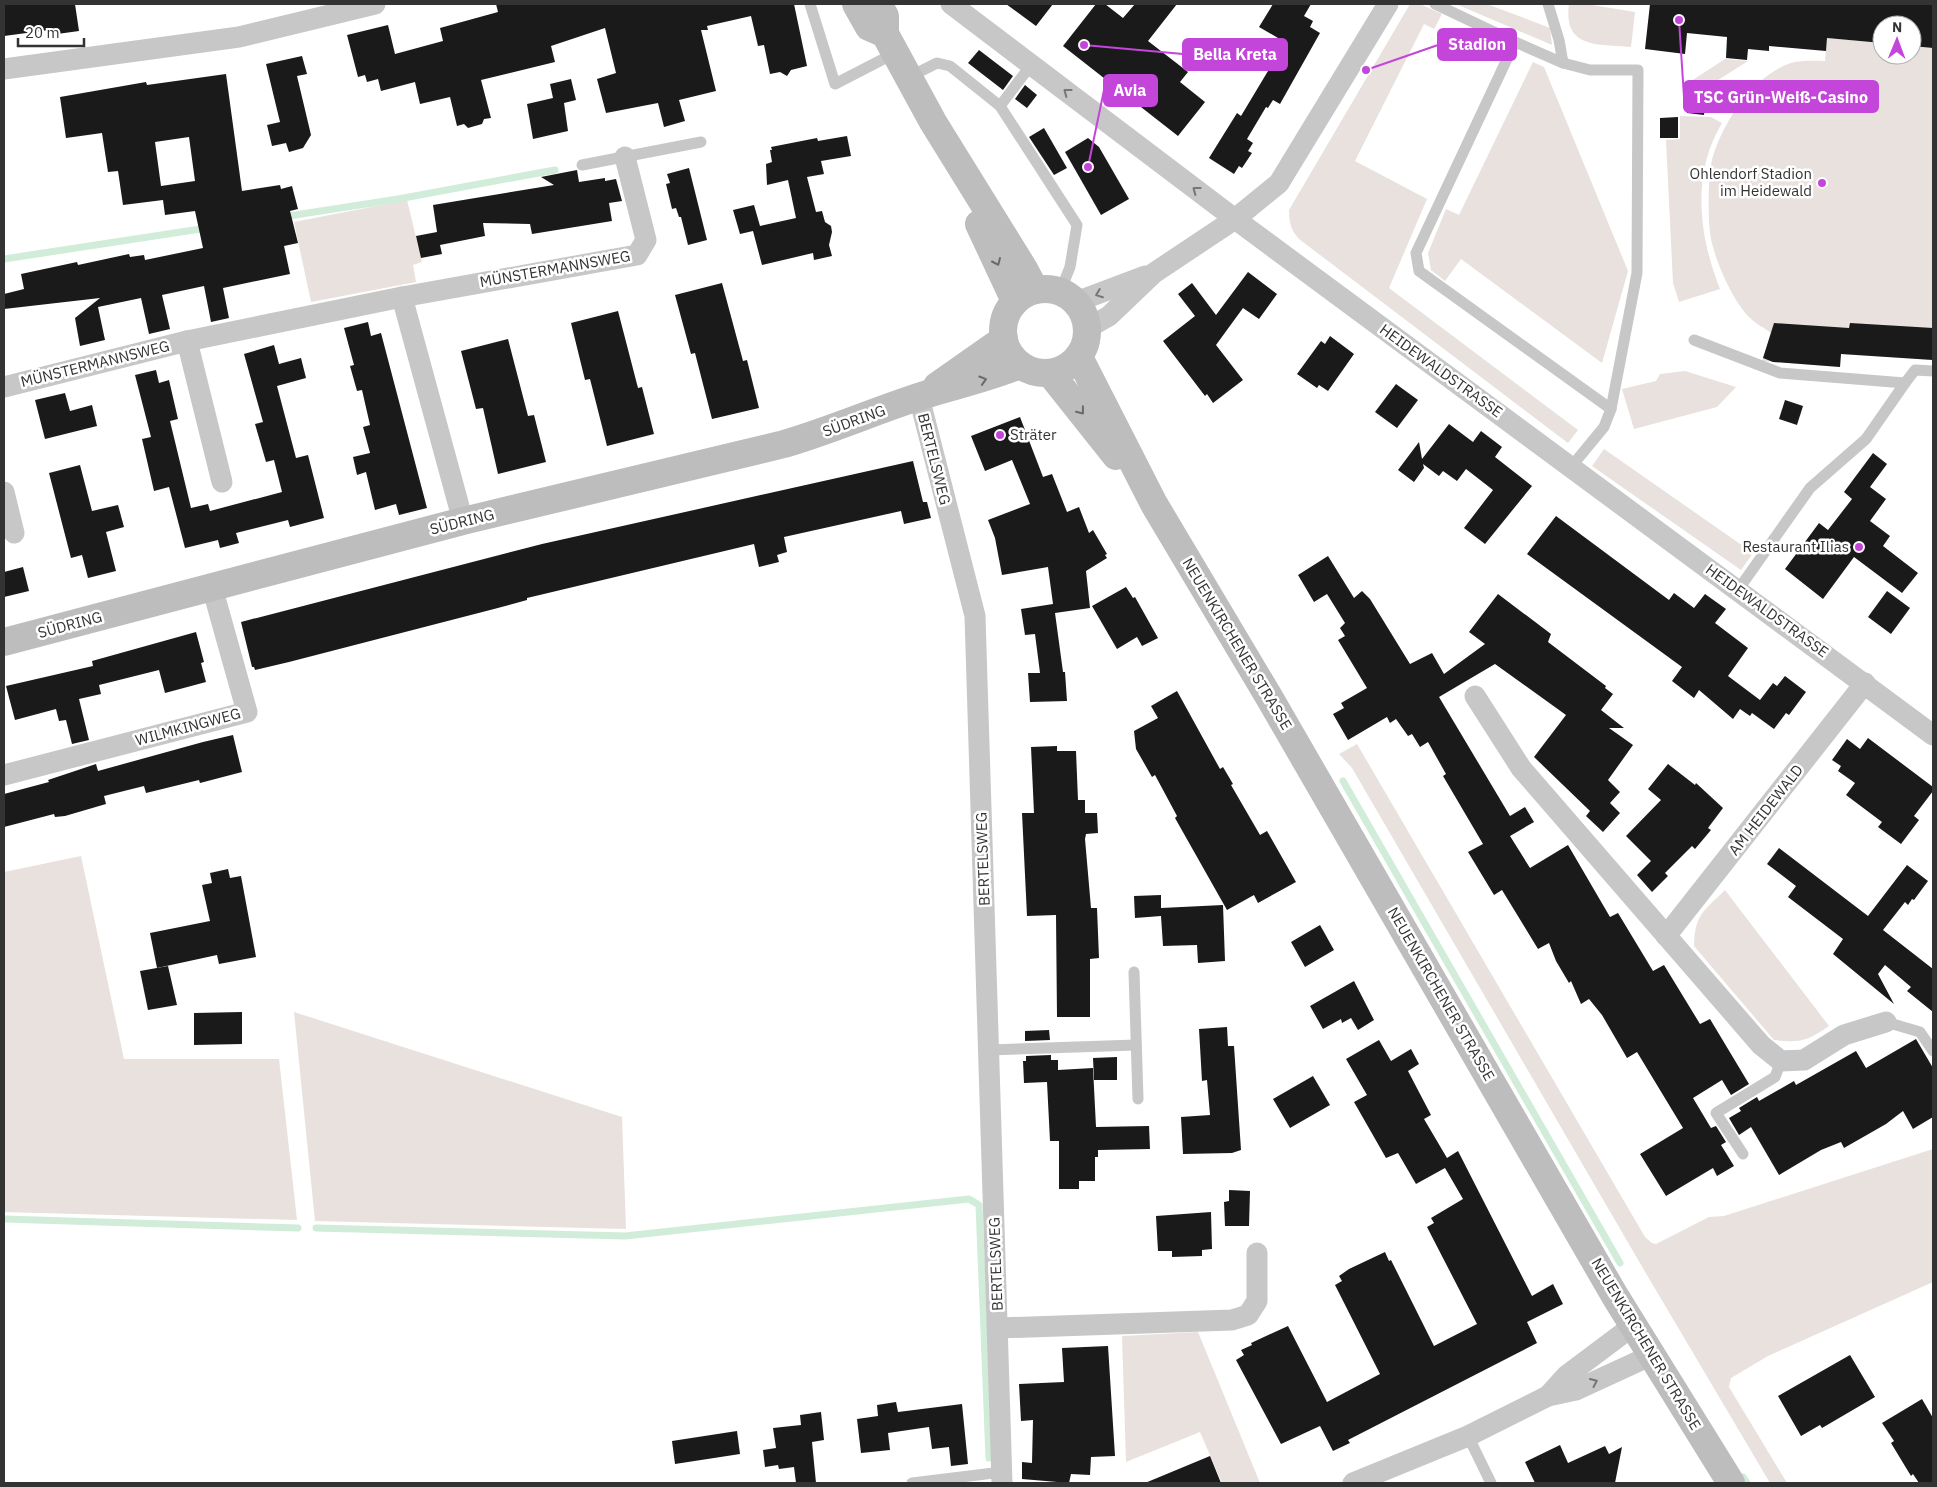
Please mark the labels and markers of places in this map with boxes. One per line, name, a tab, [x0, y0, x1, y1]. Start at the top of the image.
callout: Stadion	[1438, 29, 1516, 60]
callout: Bella Kreta	[1183, 39, 1287, 70]
callout: Avia	[1104, 75, 1157, 106]
callout: TSC Grün-Weiß-Casino	[1684, 81, 1878, 112]
place label: Ohlendorf Stadion im Heidewald	[1690, 164, 1812, 200]
marker: Ohlendorf Stadion im Heidewald	[1816, 177, 1828, 189]
place label: Sträter	[1010, 425, 1057, 444]
marker: Sträter	[994, 429, 1006, 441]
place label: Restaurant Ilias	[1742, 537, 1849, 556]
marker: Restaurant Ilias	[1853, 541, 1865, 553]

